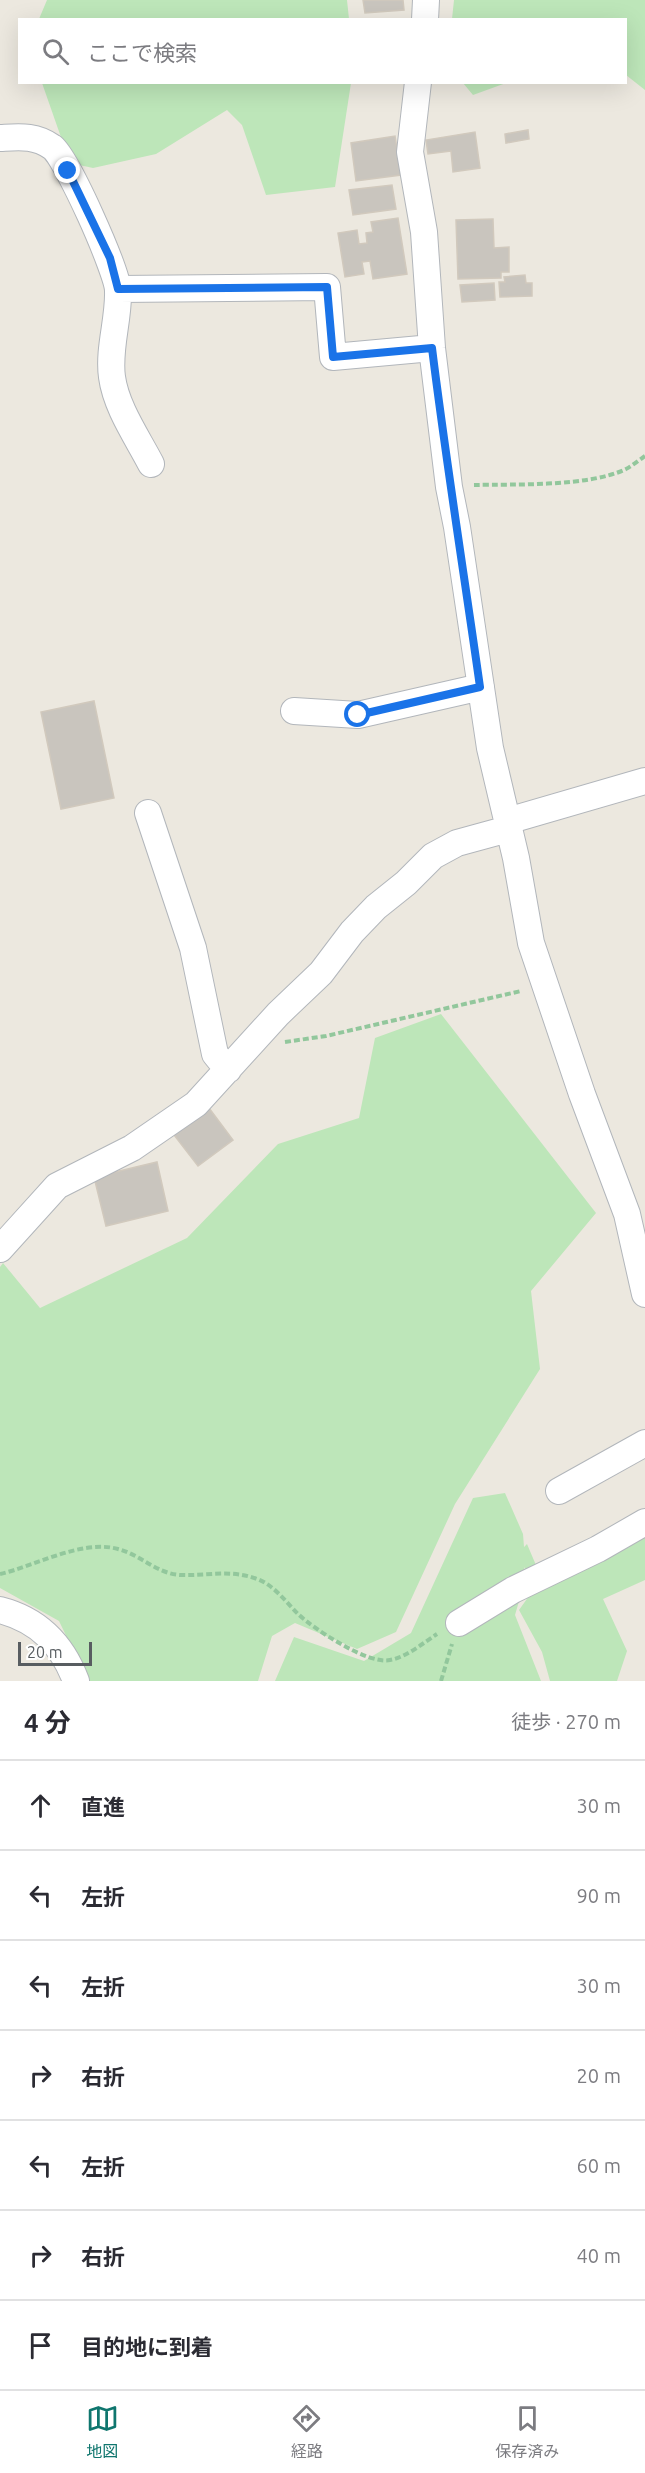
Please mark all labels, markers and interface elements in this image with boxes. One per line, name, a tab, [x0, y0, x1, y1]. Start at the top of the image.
search box	[18, 18, 627, 84]
icon: search	[39, 35, 72, 68]
text: ここで検索	[87, 40, 197, 65]
route end	[54, 157, 80, 183]
route start	[344, 701, 370, 727]
scale bar	[18, 1639, 92, 1666]
text: 20 m	[27, 1643, 63, 1661]
text: 4 分	[24, 1708, 71, 1737]
text: 徒歩 · 270 m	[511, 1710, 621, 1733]
icon: ahead	[24, 1789, 57, 1822]
text: 直進	[81, 1794, 125, 1819]
text: 30 m	[577, 1794, 621, 1817]
icon: left	[24, 1879, 57, 1912]
text: 左折	[81, 1884, 125, 1909]
text: 90 m	[577, 1884, 621, 1907]
icon: left	[24, 1969, 57, 2002]
text: 左折	[81, 1974, 125, 1999]
text: 30 m	[577, 1974, 621, 1997]
icon: right	[24, 2059, 57, 2092]
text: 右折	[81, 2064, 125, 2089]
text: 20 m	[577, 2064, 621, 2087]
icon: left	[24, 2149, 57, 2182]
text: 左折	[81, 2154, 125, 2179]
text: 60 m	[577, 2154, 621, 2177]
icon: right	[24, 2239, 57, 2272]
text: 右折	[81, 2244, 125, 2269]
text: 40 m	[577, 2244, 621, 2267]
icon: arrive	[24, 2329, 57, 2362]
text: 目的地に到着	[81, 2334, 213, 2359]
tab: 地図	[86, 2402, 119, 2462]
tab: 経路	[290, 2402, 323, 2462]
tab: 保存済み	[495, 2402, 559, 2462]

